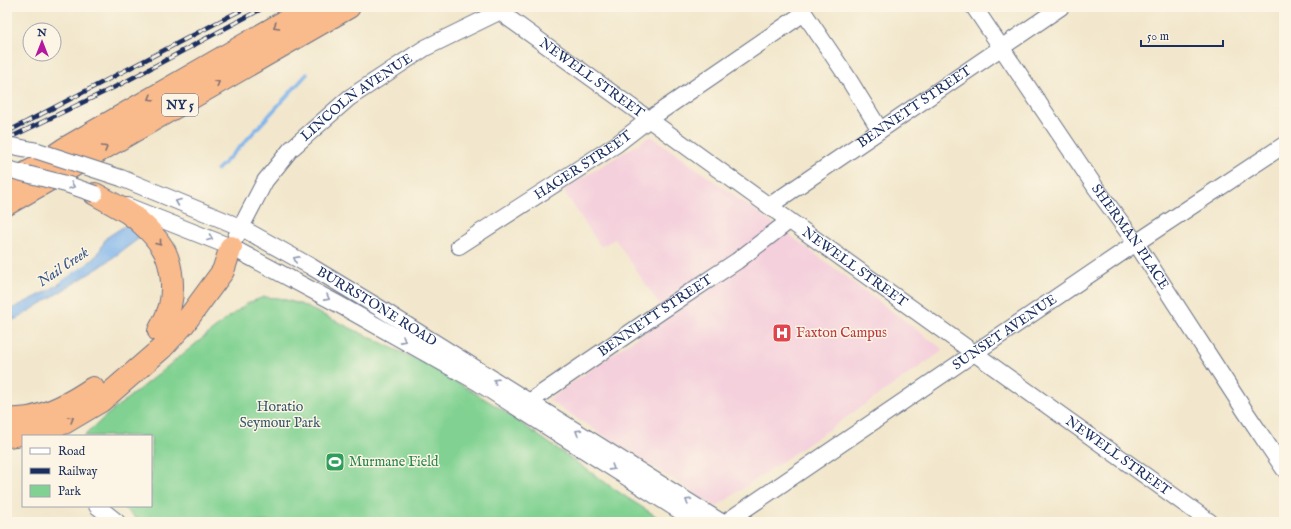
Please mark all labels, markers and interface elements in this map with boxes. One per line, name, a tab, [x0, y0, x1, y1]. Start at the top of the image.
north arrow	[22, 22, 62, 62]
one-way arrow	[273, 22, 280, 29]
scale bar	[1141, 22, 1223, 48]
text: N	[36, 26, 47, 40]
text: 50 m	[1147, 29, 1169, 44]
street label: NEWELL STREET	[536, 34, 648, 123]
street label: LINCOLN AVENUE	[297, 49, 416, 145]
street label: BENNETT STREET	[854, 61, 976, 152]
one-way arrow	[213, 80, 220, 87]
one-way arrow	[148, 94, 155, 101]
road number: NY 5	[162, 94, 198, 116]
street label: HAGER STREET	[531, 126, 636, 204]
one-way arrow	[101, 145, 108, 152]
one-way arrow	[68, 181, 75, 189]
street label: SHERMAN PLACE	[1087, 181, 1173, 293]
one-way arrow	[174, 198, 181, 206]
street label: NEWELL STREET	[798, 224, 911, 312]
one-way arrow	[206, 234, 213, 242]
one-way arrow	[154, 239, 161, 246]
water label: Nail Creek	[34, 243, 92, 291]
one-way arrow	[293, 256, 300, 264]
street label: BURRSTONE ROAD	[313, 263, 440, 351]
street label: BENNETT STREET	[595, 270, 716, 361]
street label: SUNSET AVENUE	[949, 290, 1061, 374]
one-way arrow	[323, 293, 331, 301]
hospital icon: Faxton Campus	[771, 322, 793, 344]
place label: Faxton Campus	[796, 324, 887, 342]
one-way arrow	[399, 336, 406, 343]
one-way arrow	[493, 378, 500, 386]
park label: Horatio Seymour Park	[240, 398, 321, 432]
street label: NEWELL STREET	[1062, 412, 1175, 500]
one-way arrow	[67, 416, 74, 423]
one-way arrow	[575, 430, 582, 437]
legend	[22, 435, 152, 507]
text: Road	[58, 444, 86, 459]
sports icon: Murmane Field	[324, 451, 346, 473]
place label: Murmane Field	[349, 453, 439, 471]
one-way arrow	[608, 463, 615, 471]
text: Railway	[58, 464, 97, 479]
text: Park	[58, 484, 81, 499]
one-way arrow	[685, 499, 692, 506]

